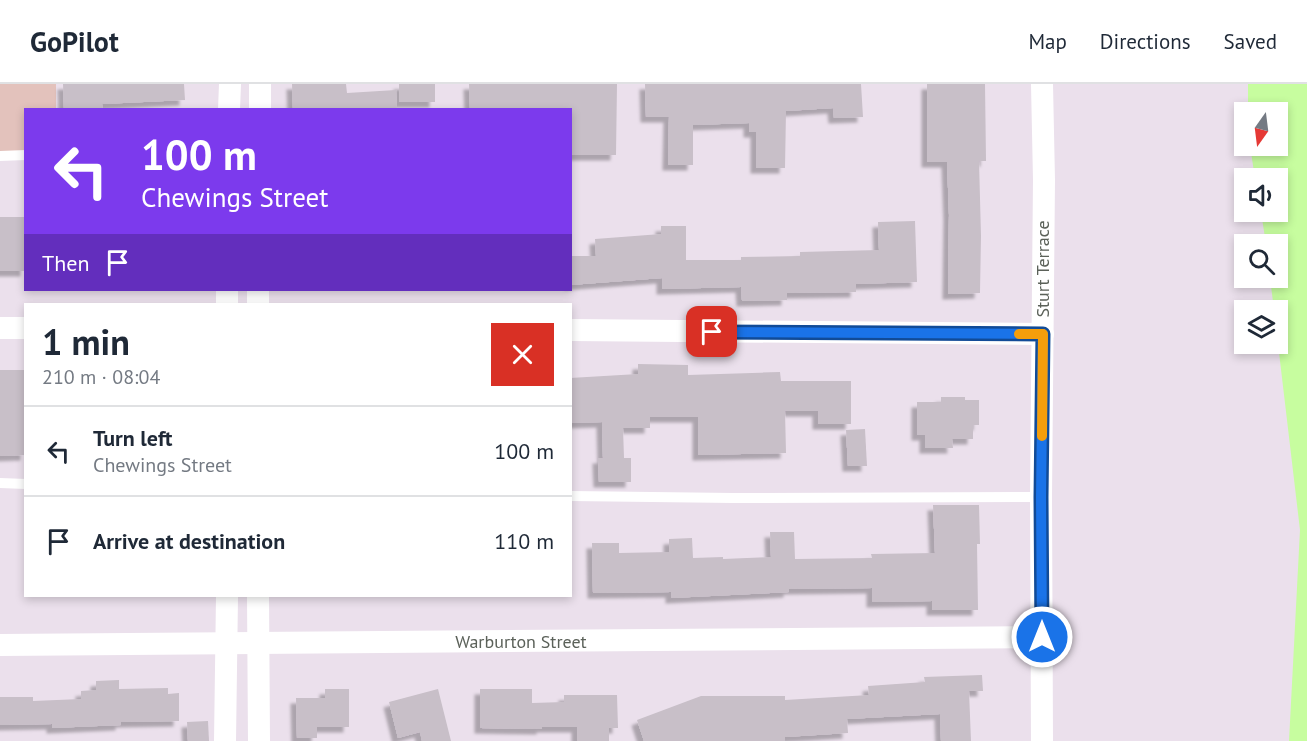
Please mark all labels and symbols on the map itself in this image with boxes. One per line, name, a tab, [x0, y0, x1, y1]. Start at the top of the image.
north arrow	[1234, 102, 1288, 156]
street label: Sturt Terrace	[1031, 220, 1054, 318]
pin	[686, 306, 737, 357]
position arrow	[1010, 605, 1074, 669]
street label: Warburton Street	[455, 630, 587, 653]

